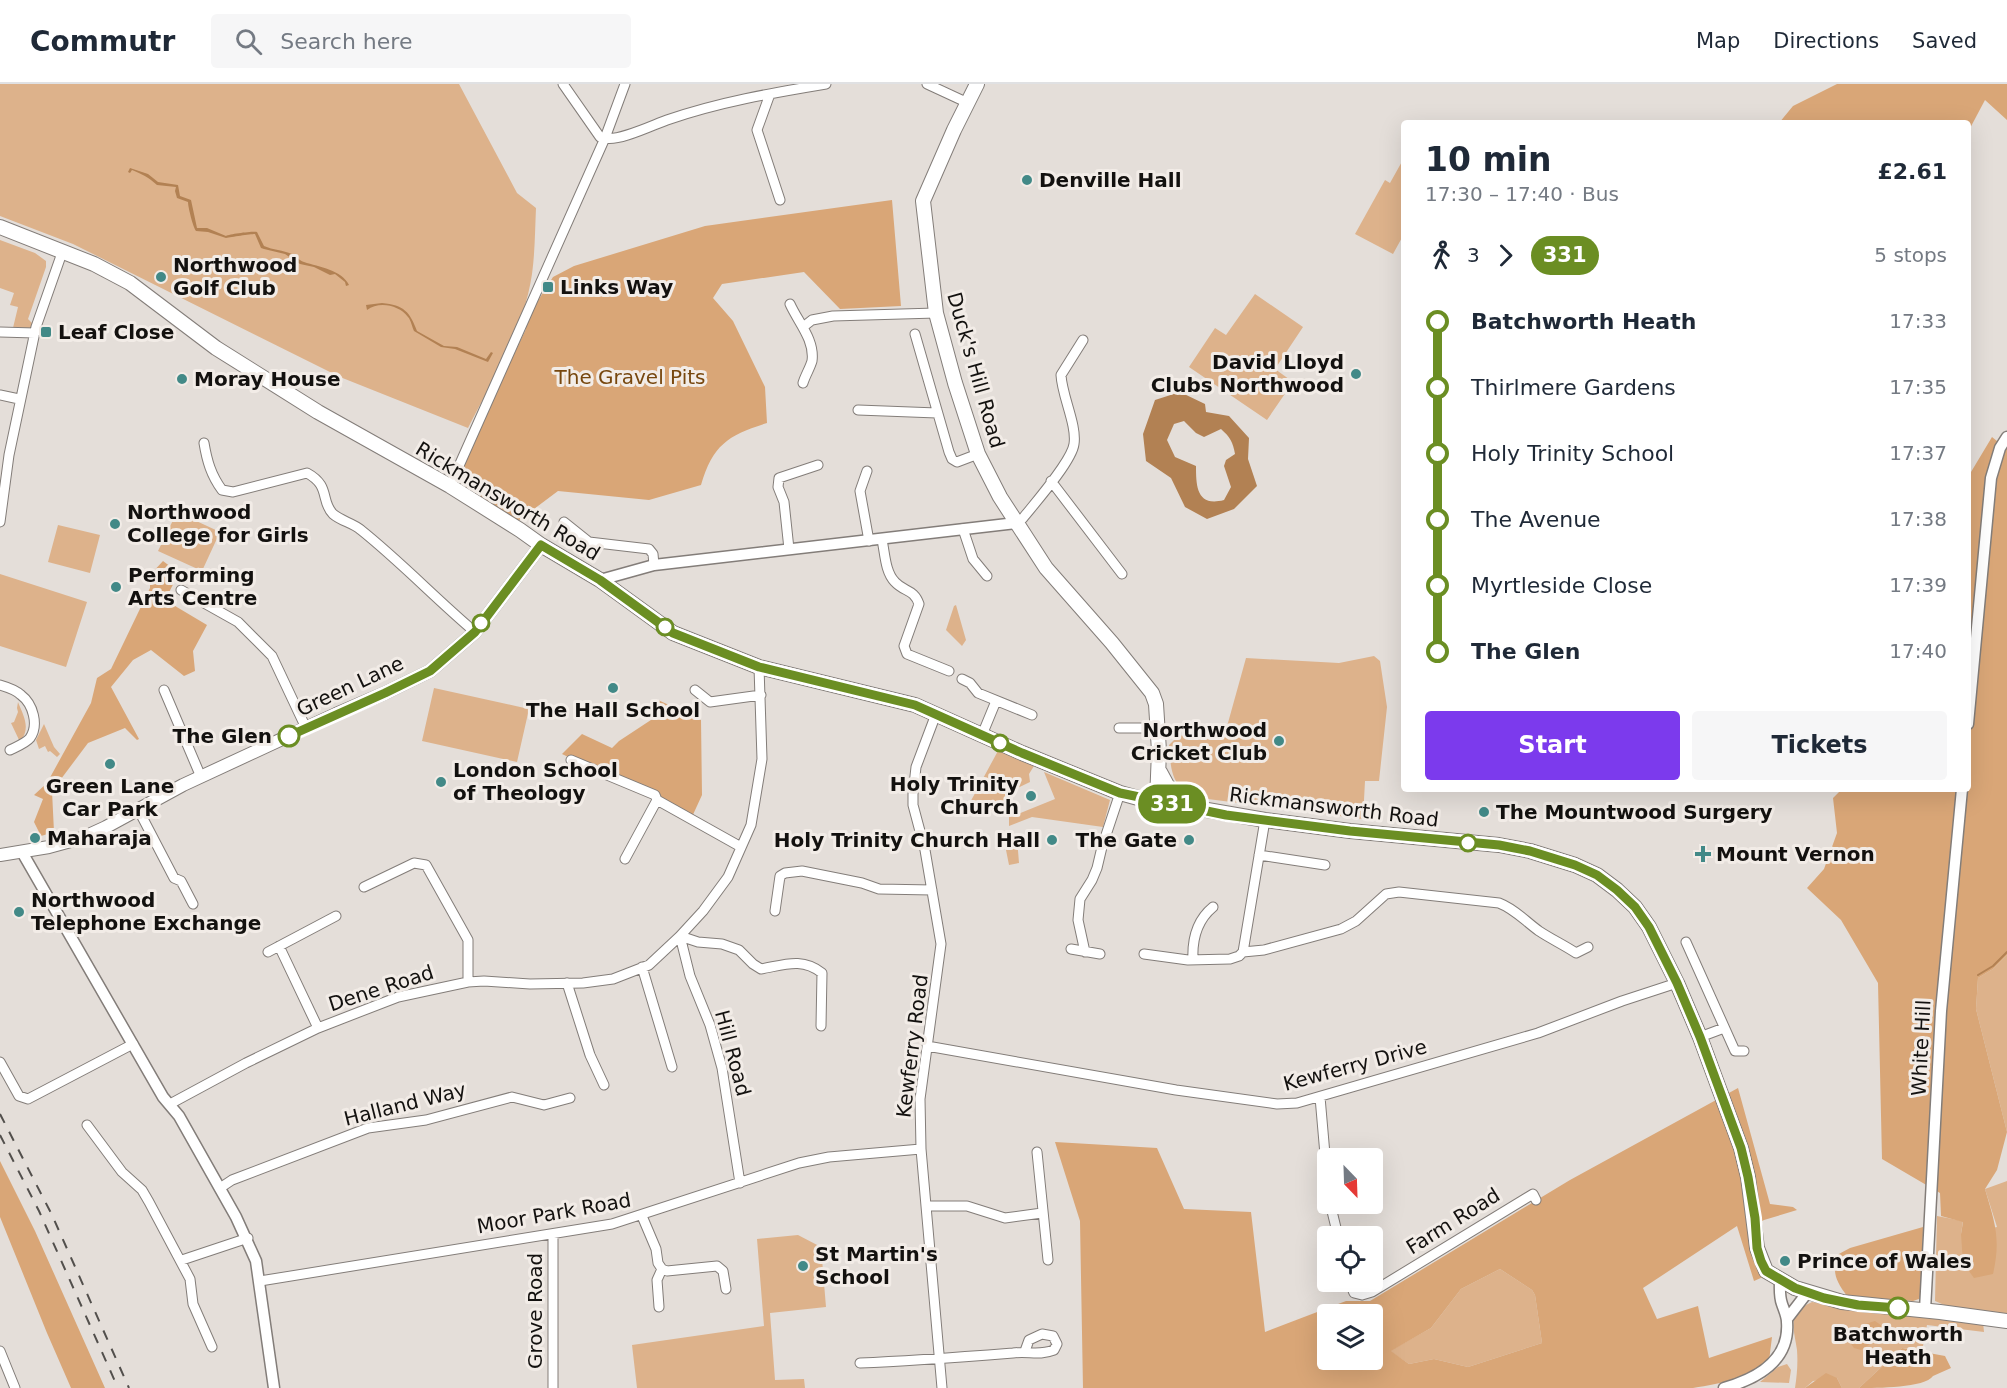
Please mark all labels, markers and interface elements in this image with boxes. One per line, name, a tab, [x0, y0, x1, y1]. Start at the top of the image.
search box	[211, 14, 631, 68]
text: Commutr	[30, 25, 175, 58]
icon: search	[232, 25, 265, 58]
text: Search here	[280, 29, 412, 54]
text: Map	[1696, 29, 1740, 53]
text: Directions	[1773, 29, 1879, 53]
text: Saved	[1912, 29, 1977, 53]
text: 10 min	[1425, 140, 1552, 179]
text: £2.61	[1877, 159, 1947, 184]
place label: Denville Hall	[1039, 168, 1181, 192]
marker: Denville Hall	[1020, 173, 1034, 187]
text: 17:30 – 17:40 · Bus	[1425, 182, 1619, 206]
icon: walk	[1425, 239, 1458, 272]
icon: forward	[1489, 239, 1522, 272]
text: 3	[1467, 243, 1480, 267]
text: 331	[1543, 243, 1587, 267]
text: 5 stops	[1874, 243, 1947, 267]
place label: Northwood Golf Club	[173, 253, 297, 300]
marker: Northwood Golf Club	[154, 270, 168, 284]
place label: Links Way	[560, 275, 673, 299]
marker: Links Way	[541, 280, 555, 294]
street label: Duck's Hill Road	[942, 289, 1010, 451]
text: Batchworth Heath	[1471, 309, 1696, 334]
text: 17:33	[1889, 309, 1947, 333]
place label: Leaf Close	[58, 320, 174, 344]
marker: Leaf Close	[39, 325, 53, 339]
place label: David Lloyd Clubs Northwood	[1151, 350, 1344, 397]
park label: The Gravel Pits	[553, 365, 706, 389]
place label: Moray House	[194, 367, 341, 391]
marker: David Lloyd Clubs Northwood	[1349, 367, 1363, 381]
marker: Moray House	[175, 372, 189, 386]
text: Thirlmere Gardens	[1471, 375, 1676, 400]
text: 17:35	[1889, 375, 1947, 399]
street label: Rickmansworth Road	[411, 436, 605, 566]
text: Holy Trinity School	[1471, 441, 1674, 466]
text: 17:37	[1889, 441, 1947, 465]
place label: Northwood College for Girls	[127, 500, 309, 547]
text: The Avenue	[1471, 507, 1601, 532]
text: 17:38	[1889, 507, 1947, 531]
marker: Northwood College for Girls	[108, 517, 122, 531]
place label: Performing Arts Centre	[128, 563, 257, 610]
text: Myrtleside Close	[1471, 573, 1652, 598]
text: 17:39	[1889, 573, 1947, 597]
marker: Performing Arts Centre	[109, 580, 123, 594]
unlabelled marker	[472, 614, 490, 632]
unlabelled marker	[656, 618, 674, 636]
text: The Glen	[1471, 639, 1580, 664]
text: 17:40	[1889, 639, 1947, 663]
street label: Green Lane	[293, 651, 407, 721]
marker: The Hall School	[606, 681, 620, 695]
place label: The Hall School	[526, 698, 700, 722]
button: Start	[1425, 711, 1680, 780]
button: Tickets	[1692, 711, 1947, 780]
place label: Northwood Cricket Club	[1131, 718, 1267, 765]
place label: The Glen	[173, 724, 272, 748]
marker: The Glen	[278, 725, 300, 747]
unlabelled marker	[991, 734, 1009, 752]
marker: Northwood Cricket Club	[1272, 734, 1286, 748]
marker: Green Lane Car Park	[103, 757, 117, 771]
place label: London School of Theology	[453, 758, 618, 805]
place label: Holy Trinity Church	[890, 772, 1019, 819]
place label: Green Lane Car Park	[46, 774, 174, 821]
marker: London School of Theology	[434, 775, 448, 789]
street label: Rickmansworth Road	[1228, 782, 1440, 832]
line badge: 331	[1138, 784, 1206, 824]
marker: Holy Trinity Church	[1024, 789, 1038, 803]
text: 331	[1150, 792, 1194, 816]
place label: The Mountwood Surgery	[1496, 800, 1773, 824]
marker: The Mountwood Surgery	[1477, 805, 1491, 819]
place label: Maharaja	[47, 826, 152, 850]
place label: Holy Trinity Church Hall	[774, 828, 1040, 852]
place label: The Gate	[1076, 828, 1177, 852]
marker: Maharaja	[28, 831, 42, 845]
marker: Holy Trinity Church Hall	[1045, 833, 1059, 847]
marker: The Gate	[1182, 833, 1196, 847]
unlabelled marker	[1459, 834, 1477, 852]
place label: Mount Vernon	[1716, 842, 1875, 866]
marker: Mount Vernon	[1694, 845, 1712, 863]
place label: Northwood Telephone Exchange	[31, 888, 261, 935]
marker: Northwood Telephone Exchange	[12, 905, 26, 919]
street label: Dene Road	[325, 960, 437, 1016]
street label: Kewferry Road	[891, 973, 933, 1119]
street label: White Hill	[1906, 999, 1936, 1097]
street label: Hill Road	[710, 1007, 756, 1099]
street label: Kewferry Drive	[1281, 1034, 1429, 1096]
street label: Halland Way	[341, 1077, 469, 1131]
north arrow	[1317, 1148, 1383, 1214]
map controls	[1317, 1148, 1383, 1370]
street label: Farm Road	[1402, 1183, 1504, 1259]
street label: Moor Park Road	[475, 1188, 633, 1238]
button: locate	[1317, 1226, 1383, 1292]
place label: St Martin's School	[815, 1242, 938, 1289]
place label: Prince of Wales	[1797, 1249, 1972, 1273]
street label: Grove Road	[523, 1253, 547, 1369]
marker: Prince of Wales	[1778, 1254, 1792, 1268]
marker: St Martin's School	[796, 1259, 810, 1273]
marker: Batchworth Heath	[1887, 1297, 1909, 1319]
button: layers	[1317, 1304, 1383, 1370]
place label: Batchworth Heath	[1833, 1322, 1963, 1369]

